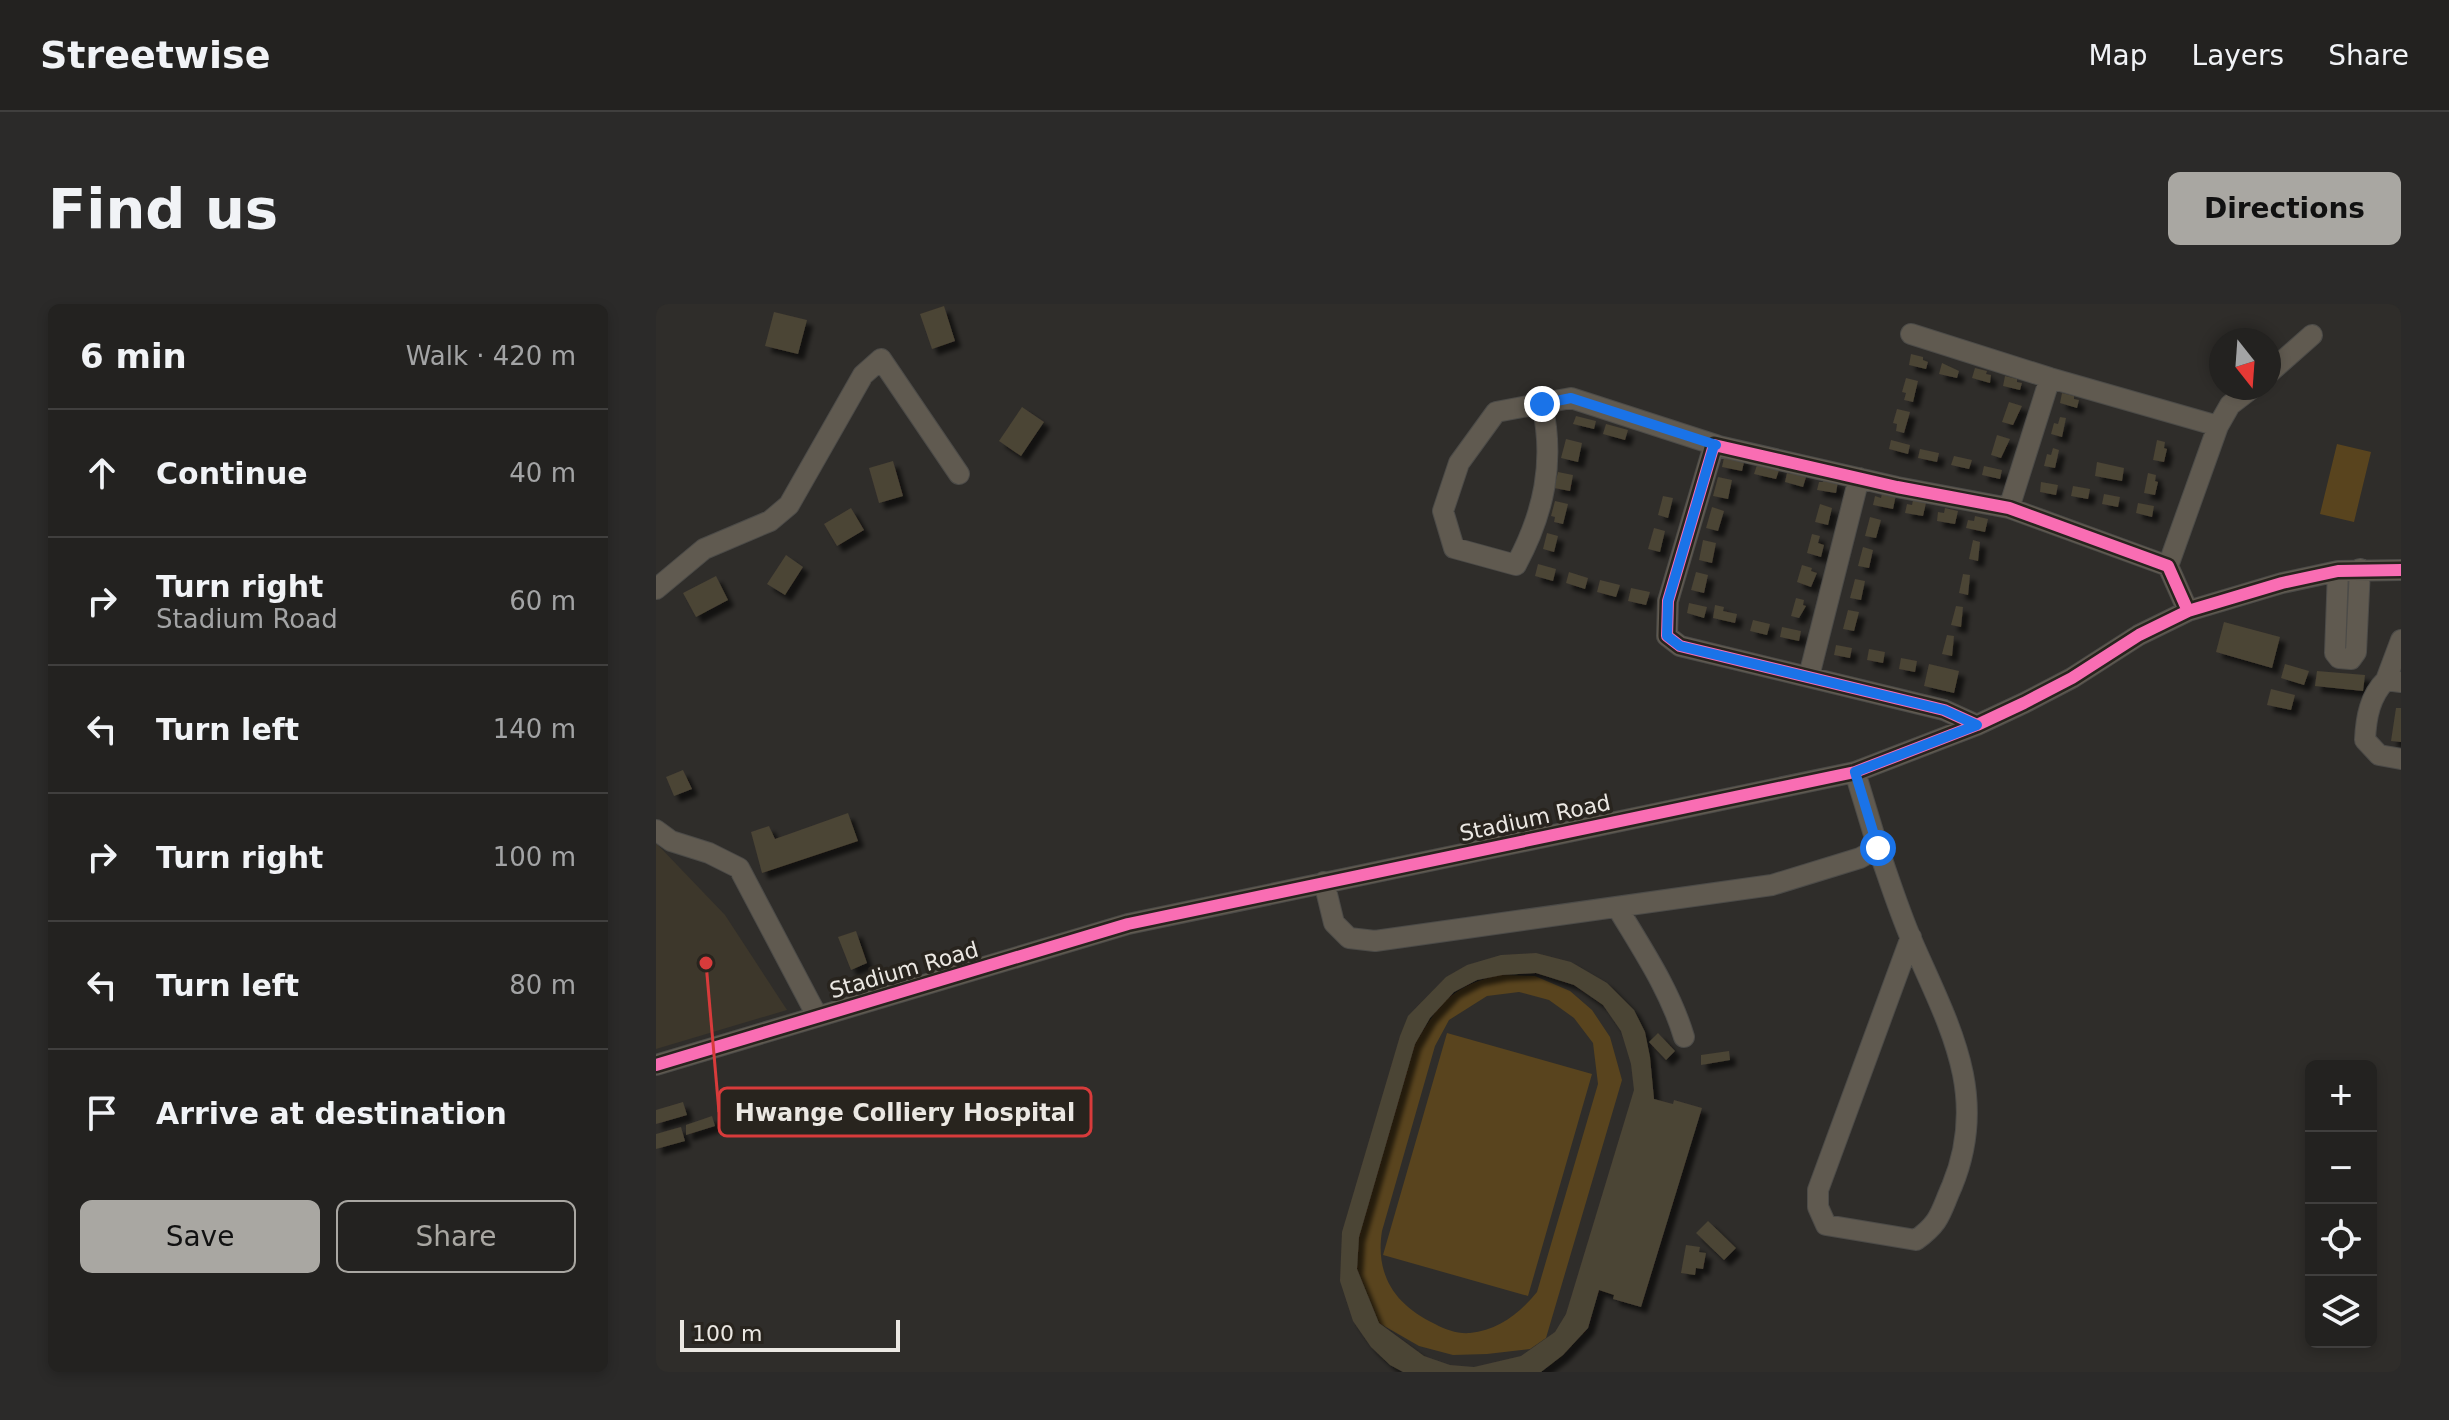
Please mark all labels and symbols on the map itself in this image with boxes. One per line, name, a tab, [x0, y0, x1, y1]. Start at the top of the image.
north arrow	[2209, 328, 2281, 400]
route end	[1524, 386, 1560, 422]
street label: Stadium Road	[1457, 790, 1613, 846]
route start	[1860, 830, 1896, 866]
street label: Stadium Road	[827, 937, 981, 1003]
callout: Hwange Colliery Hospital	[719, 1088, 1091, 1136]
text: Hwange Colliery Hospital	[735, 1099, 1075, 1127]
scale bar	[680, 1316, 900, 1352]

